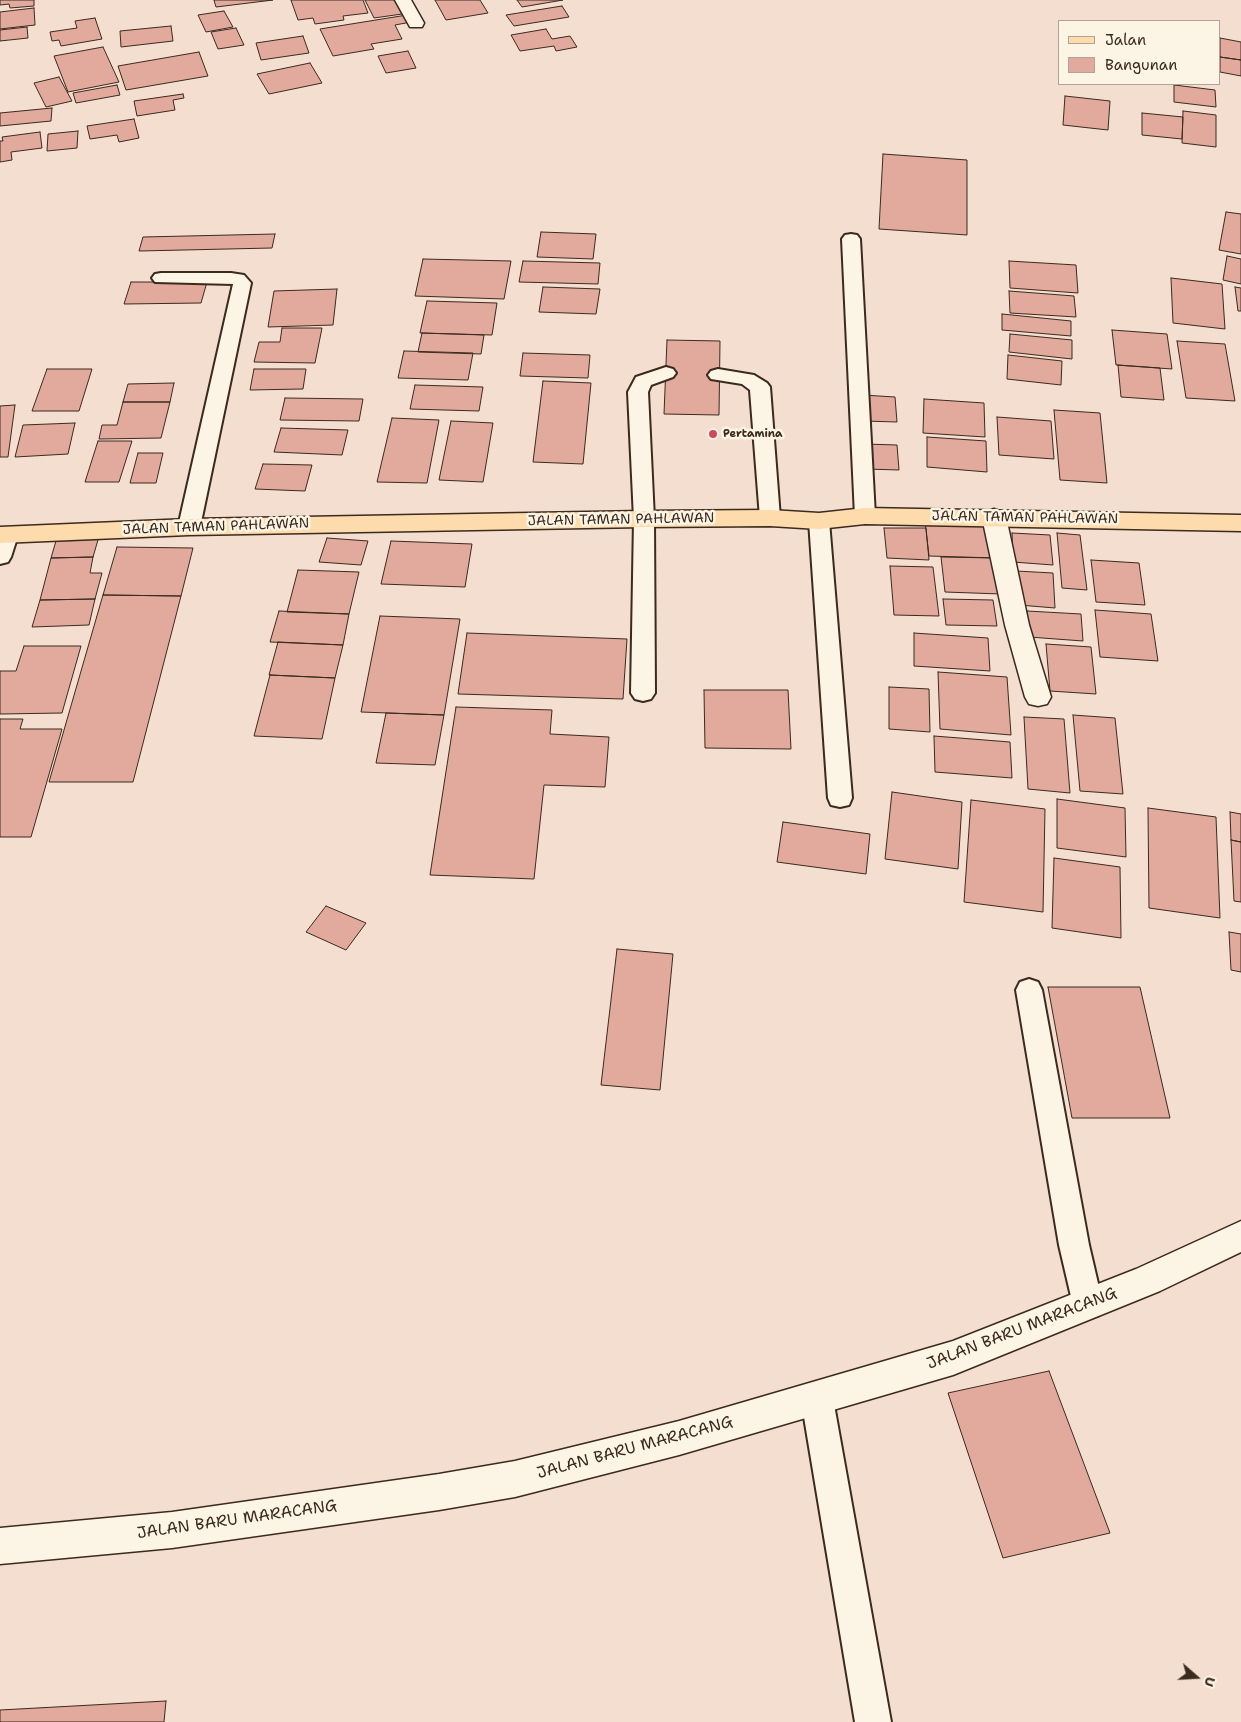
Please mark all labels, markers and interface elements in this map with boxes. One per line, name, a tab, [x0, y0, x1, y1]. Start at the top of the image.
legend	[1058, 20, 1221, 85]
text: Jalan	[1105, 30, 1146, 50]
text: Bangunan	[1105, 55, 1177, 75]
place label: Pertamina	[723, 427, 783, 441]
marker: Pertamina	[707, 428, 719, 440]
street label: JALAN TAMAN PAHLAWAN	[931, 508, 1119, 528]
street label: JALAN TAMAN PAHLAWAN	[527, 510, 715, 530]
street label: JALAN TAMAN PAHLAWAN	[122, 515, 310, 539]
street label: JALAN BARU MARACANG	[924, 1284, 1120, 1374]
street label: JALAN BARU MARACANG	[535, 1413, 735, 1483]
street label: JALAN BARU MARACANG	[136, 1496, 338, 1544]
north arrow	[1171, 1652, 1221, 1702]
text: U	[1200, 1674, 1220, 1689]

